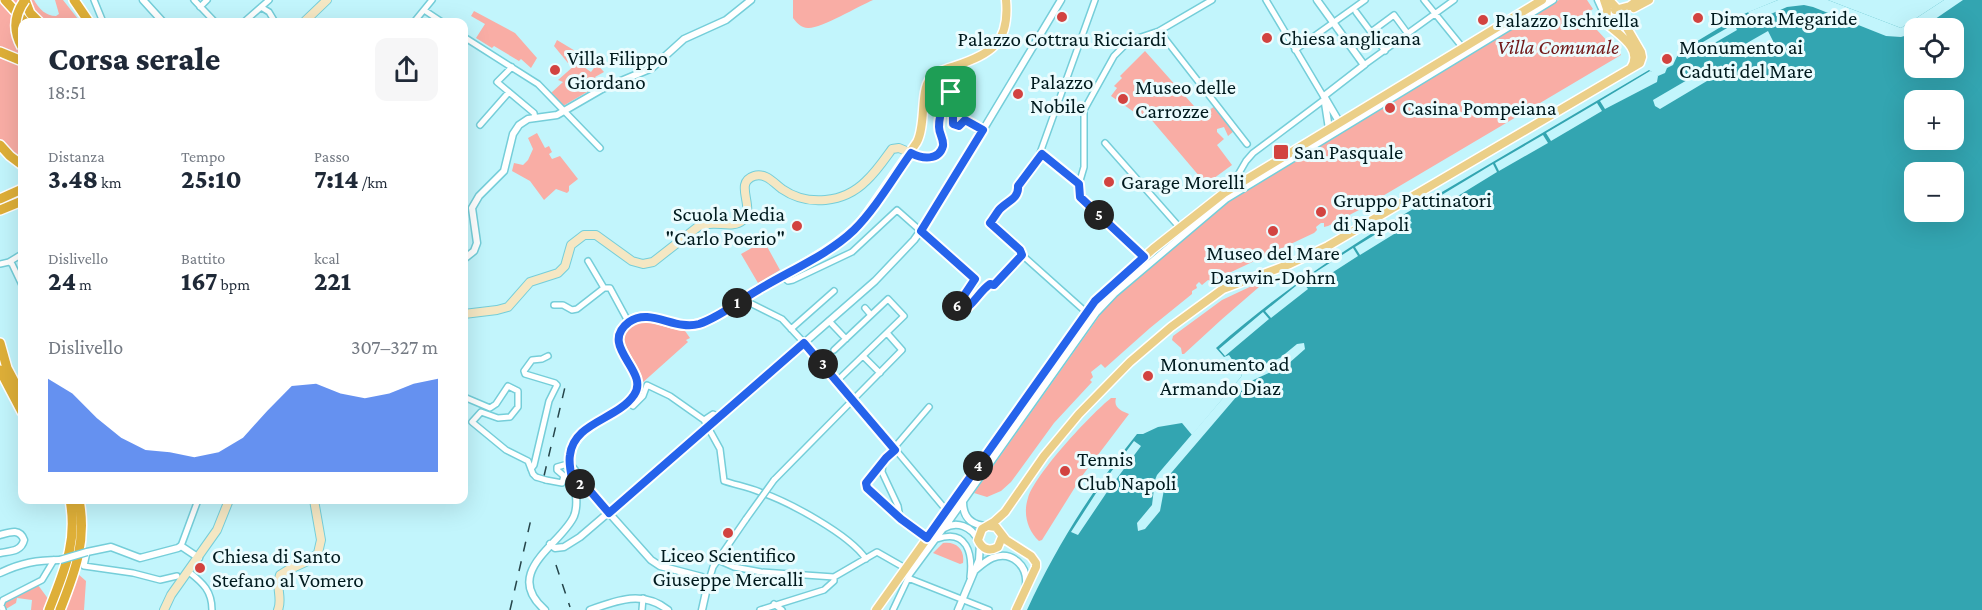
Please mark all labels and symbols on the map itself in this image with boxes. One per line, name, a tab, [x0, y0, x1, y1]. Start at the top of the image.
place label: Dimora Megaride	[1710, 6, 1857, 30]
place label: Palazzo Ischitella	[1495, 8, 1639, 32]
marker: Palazzo Cottrau Ricciardi	[1055, 10, 1069, 24]
marker: Dimora Megaride	[1691, 11, 1705, 25]
marker: Palazzo Ischitella	[1476, 13, 1490, 27]
place label: Chiesa anglicana	[1279, 26, 1421, 50]
place label: Palazzo Cottrau Ricciardi	[957, 27, 1167, 51]
marker: Chiesa anglicana	[1260, 31, 1274, 45]
park label: Villa Comunale	[1497, 35, 1619, 59]
place label: Monumento ai Caduti del Mare	[1679, 35, 1813, 83]
place label: Villa Filippo Giordano	[567, 46, 668, 94]
marker: Monumento ai Caduti del Mare	[1660, 52, 1674, 66]
marker: Villa Filippo Giordano	[548, 63, 562, 77]
pin	[925, 66, 976, 117]
place label: Palazzo Nobile	[1030, 70, 1093, 118]
place label: Museo delle Carrozze	[1135, 75, 1236, 123]
marker: Palazzo Nobile	[1011, 87, 1025, 101]
marker: Museo delle Carrozze	[1116, 92, 1130, 106]
place label: Casina Pompeiana	[1402, 96, 1557, 120]
marker: Casina Pompeiana	[1383, 101, 1397, 115]
place label: San Pasquale	[1294, 140, 1403, 164]
marker: San Pasquale	[1272, 143, 1290, 161]
place label: Garage Morelli	[1121, 170, 1245, 194]
marker: Garage Morelli	[1102, 175, 1116, 189]
place label: Gruppo Pattinatori di Napoli	[1333, 188, 1492, 236]
pin: 5	[1084, 200, 1114, 230]
place label: Scuola Media "Carlo Poerio"	[665, 202, 785, 250]
marker: Gruppo Pattinatori di Napoli	[1314, 205, 1328, 219]
marker: Scuola Media "Carlo Poerio"	[790, 219, 804, 233]
marker: Museo del Mare Darwin-Dohrn	[1266, 224, 1280, 238]
place label: Museo del Mare Darwin-Dohrn	[1206, 241, 1340, 289]
pin: 1	[722, 288, 752, 318]
pin: 6	[942, 291, 972, 321]
pin: 3	[808, 349, 838, 379]
place label: Monumento ad Armando Diaz	[1160, 352, 1290, 400]
marker: Monumento ad Armando Diaz	[1141, 369, 1155, 383]
place label: Tennis Club Napoli	[1077, 447, 1177, 495]
pin: 4	[963, 451, 993, 481]
marker: Tennis Club Napoli	[1058, 464, 1072, 478]
pin: 2	[565, 469, 595, 499]
marker: Liceo Scientifico Giuseppe Mercalli	[721, 526, 735, 540]
place label: Liceo Scientifico Giuseppe Mercalli	[652, 543, 804, 591]
place label: Chiesa di Santo Stefano al Vomero	[212, 544, 364, 592]
marker: Chiesa di Santo Stefano al Vomero	[193, 561, 207, 575]

